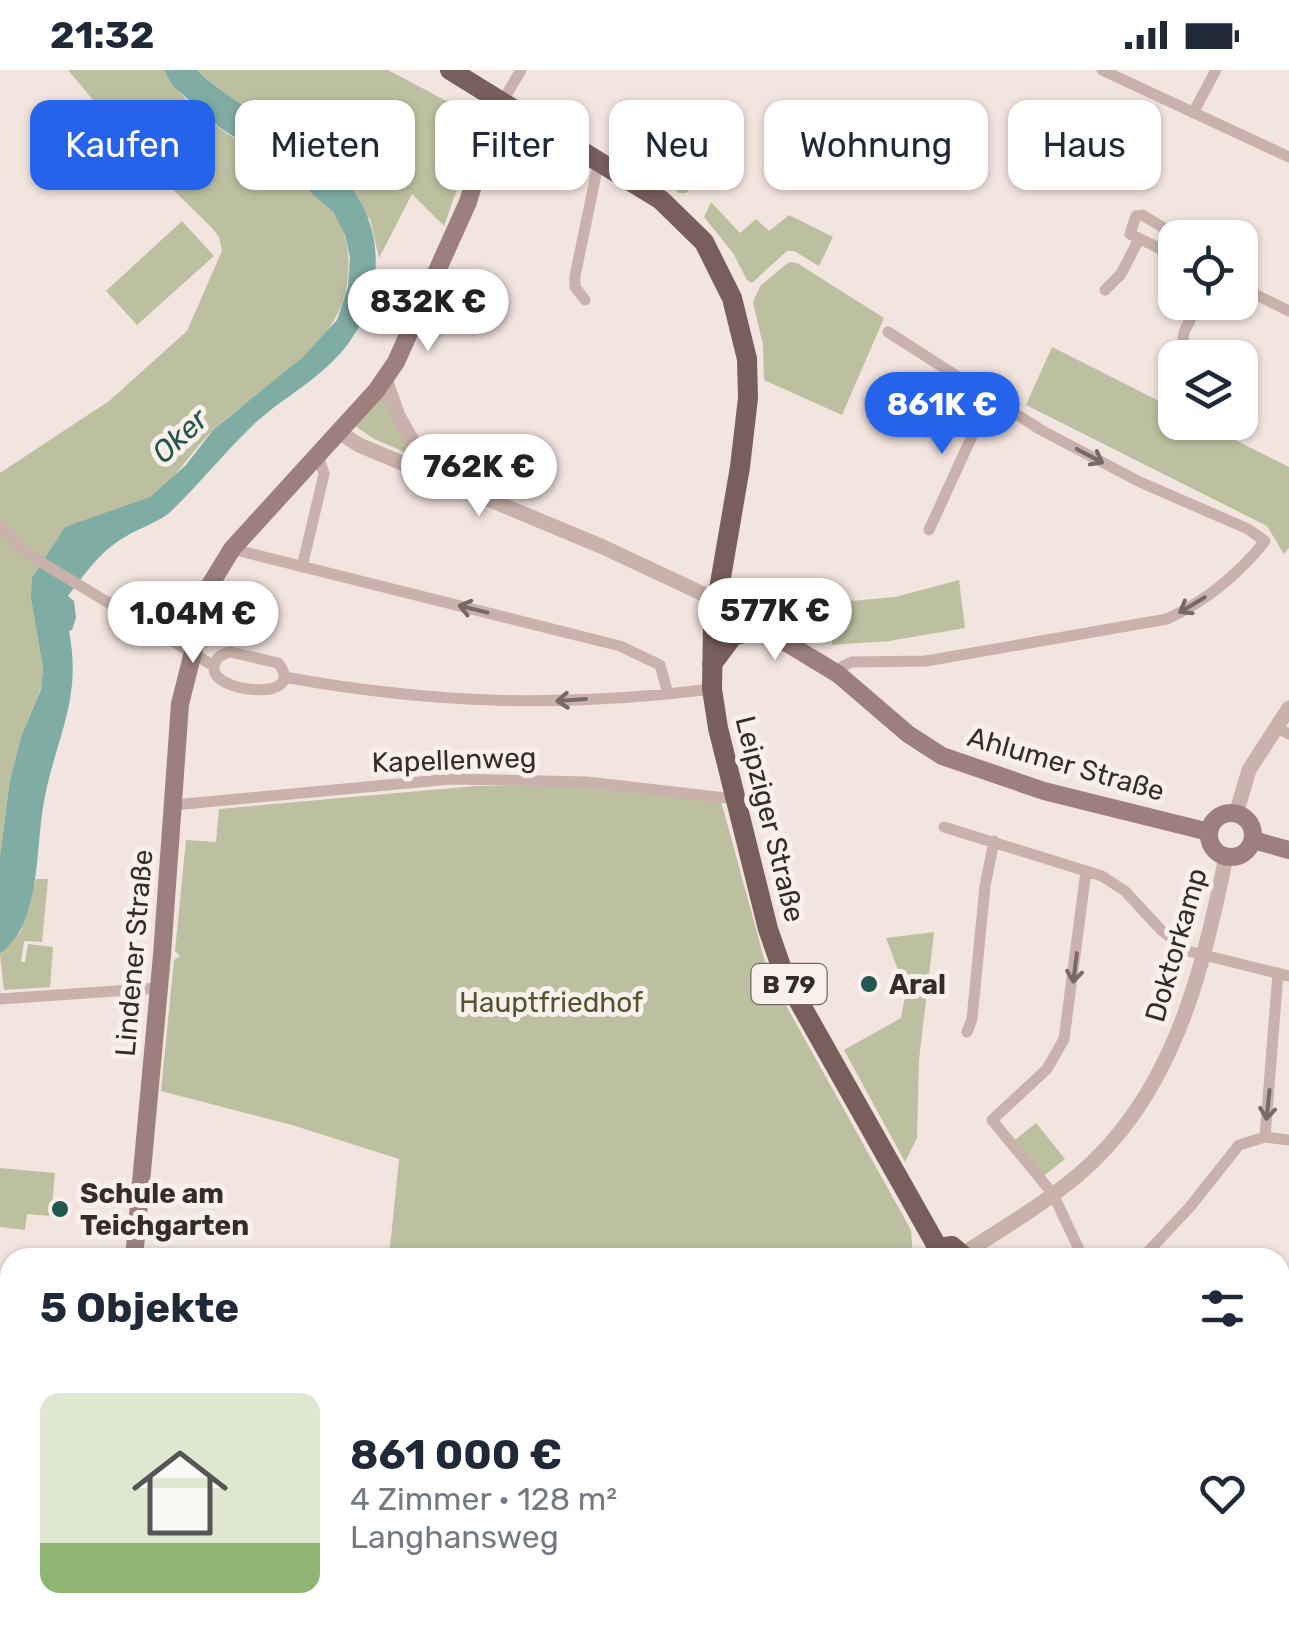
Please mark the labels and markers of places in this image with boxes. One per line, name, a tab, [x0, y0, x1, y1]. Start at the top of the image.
pin: 832K €	[347, 269, 509, 354]
pin: 861K €	[861, 372, 1023, 457]
pin: 762K €	[398, 434, 560, 519]
pin: 577K €	[694, 578, 856, 663]
pin: 1.04M €	[101, 581, 285, 666]
place label: Aral	[889, 968, 946, 1001]
marker: Aral	[858, 973, 880, 995]
place label: Schule am Teichgarten	[80, 1177, 249, 1242]
marker: Schule am Teichgarten	[49, 1198, 71, 1220]

